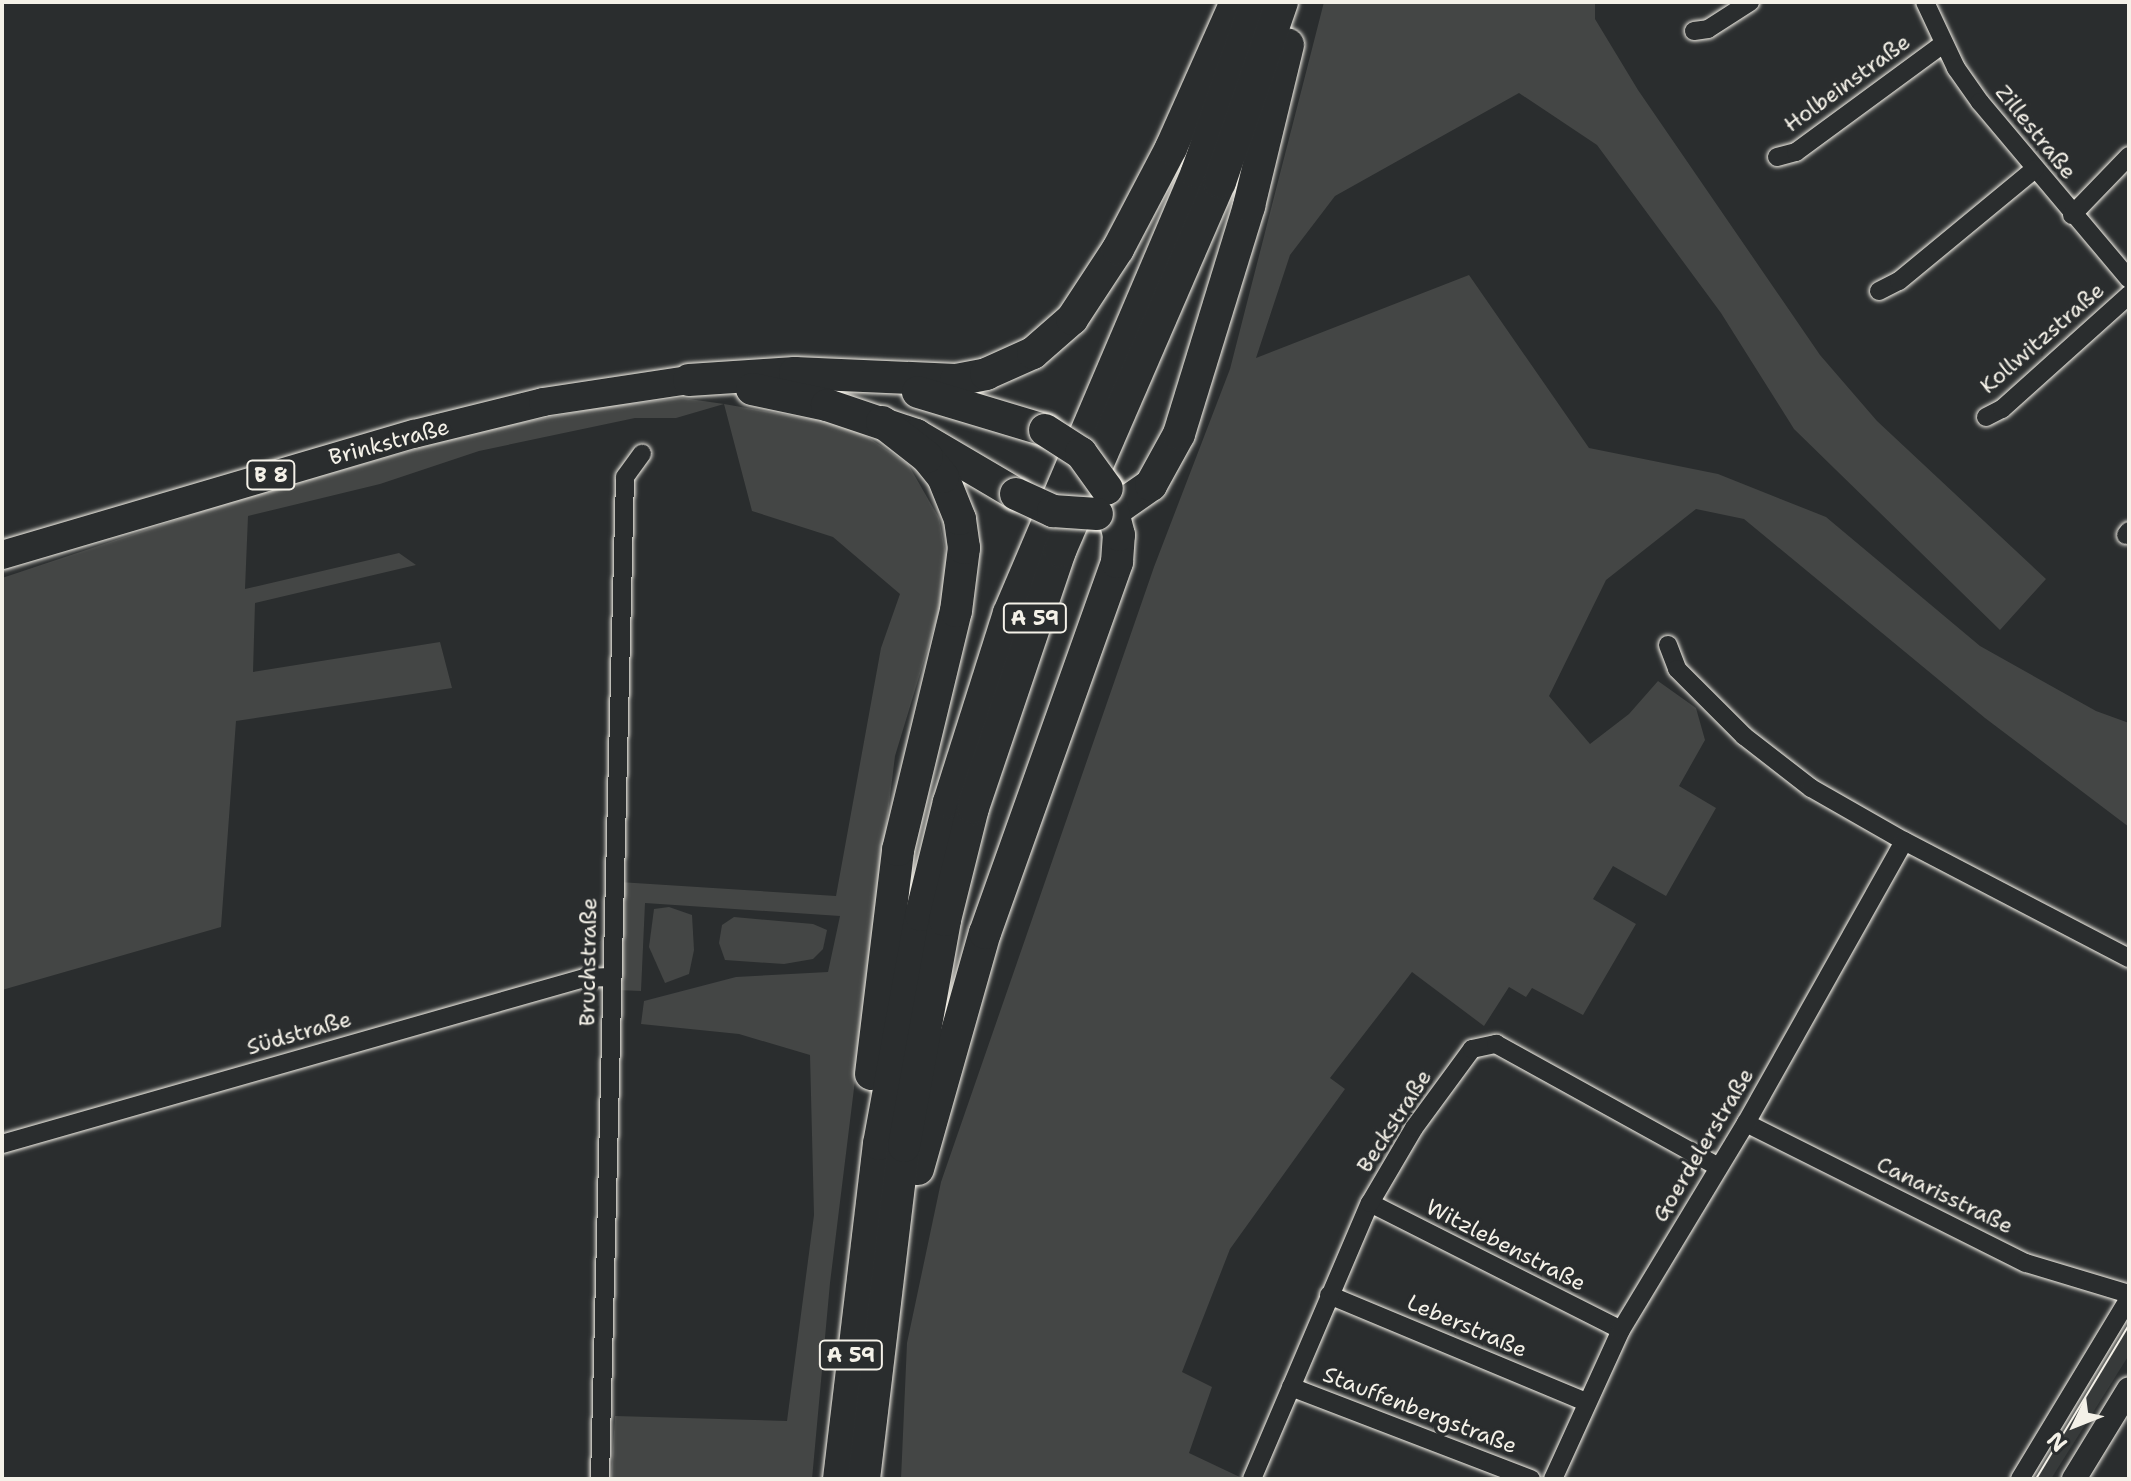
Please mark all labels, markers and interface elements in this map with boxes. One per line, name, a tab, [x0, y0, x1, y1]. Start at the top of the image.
street label: Holbeinstraße	[1779, 28, 1915, 138]
street label: Zillestraße	[1990, 79, 2082, 185]
street label: Kollwitzstraße	[1975, 277, 2109, 399]
street label: Brinkstraße	[326, 413, 452, 471]
road number: B 8	[245, 459, 297, 491]
road number: A 59	[1001, 602, 1069, 634]
street label: Bruchstraße	[574, 897, 602, 1027]
street label: Südstraße	[244, 1005, 354, 1061]
street label: Goerdelerstraße	[1647, 1063, 1759, 1227]
street label: Beckstraße	[1351, 1065, 1437, 1177]
street label: Canarisstraße	[1872, 1151, 2018, 1239]
street label: Witzlebenstraße	[1422, 1193, 1590, 1297]
street label: Leberstraße	[1403, 1289, 1531, 1363]
road number: A 59	[817, 1339, 885, 1371]
street label: Stauffenbergstraße	[1319, 1361, 1521, 1459]
north arrow	[2035, 1385, 2115, 1465]
text: N	[2041, 1425, 2074, 1458]

